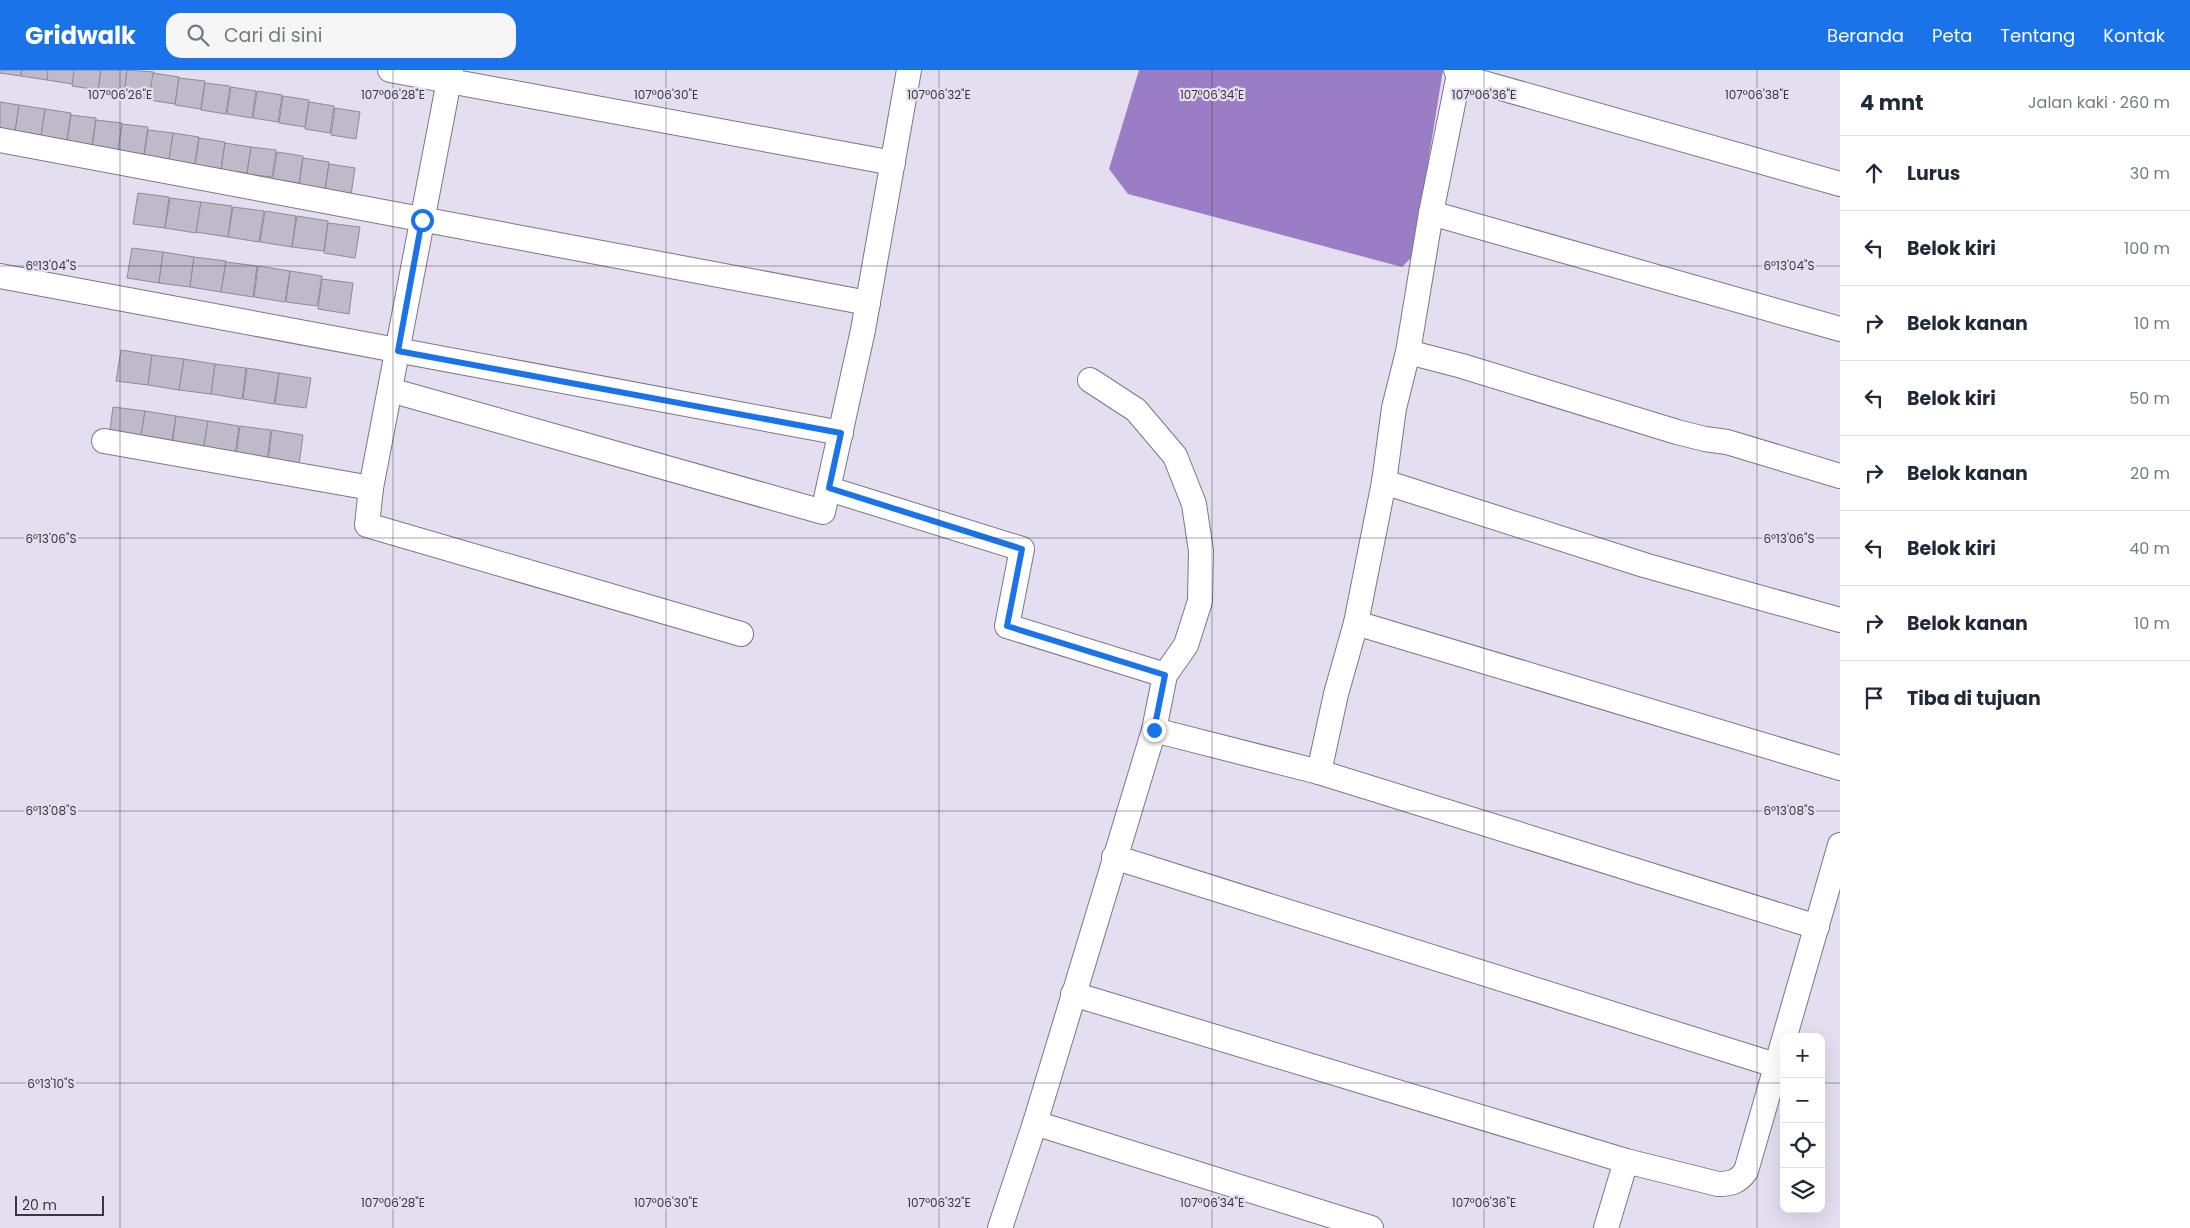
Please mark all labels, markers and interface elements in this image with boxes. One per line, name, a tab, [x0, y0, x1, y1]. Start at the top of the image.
search box	[166, 13, 516, 58]
text: Gridwalk	[25, 19, 136, 52]
icon: search	[184, 21, 212, 49]
text: Cari di sini	[224, 22, 322, 49]
text: Beranda	[1827, 23, 1904, 48]
text: Peta	[1932, 23, 1972, 48]
text: Tentang	[2000, 23, 2075, 48]
text: Kontak	[2103, 23, 2165, 48]
text: 107°06'26"E	[88, 86, 152, 103]
text: 107°06'28"E	[361, 86, 425, 103]
text: 107°06'30"E	[634, 86, 698, 103]
text: 107°06'32"E	[907, 86, 971, 103]
text: 107°06'34"E	[1180, 86, 1244, 103]
text: 107°06'36"E	[1452, 86, 1516, 103]
text: 107°06'38"E	[1725, 86, 1789, 103]
text: 4 mnt	[1860, 88, 1924, 117]
text: Jalan kaki · 260 m	[2028, 91, 2170, 114]
icon: ahead	[1860, 159, 1888, 187]
text: Lurus	[1907, 160, 1960, 187]
text: 30 m	[2130, 162, 2170, 185]
route start	[411, 209, 434, 232]
icon: left	[1860, 234, 1888, 262]
text: Belok kiri	[1907, 235, 1996, 262]
text: 100 m	[2124, 237, 2170, 260]
text: 6°13'04"S	[26, 257, 77, 274]
text: 6°13'04"S	[1764, 257, 1815, 274]
icon: right	[1860, 309, 1888, 337]
text: Belok kanan	[1907, 310, 2028, 337]
text: 10 m	[2134, 312, 2170, 335]
icon: left	[1860, 384, 1888, 412]
text: Belok kiri	[1907, 385, 1996, 412]
text: 50 m	[2129, 387, 2170, 410]
icon: right	[1860, 459, 1888, 487]
text: Belok kanan	[1907, 460, 2028, 487]
text: 20 m	[2130, 462, 2170, 485]
text: 6°13'06"S	[25, 530, 77, 547]
text: 6°13'06"S	[1763, 530, 1815, 547]
icon: left	[1860, 534, 1888, 562]
text: Belok kiri	[1907, 535, 1996, 562]
text: 40 m	[2129, 537, 2170, 560]
icon: right	[1860, 609, 1888, 637]
text: Belok kanan	[1907, 610, 2028, 637]
text: 10 m	[2134, 612, 2170, 635]
icon: arrive	[1860, 684, 1888, 712]
text: Tiba di tujuan	[1907, 685, 2041, 712]
route end	[1143, 719, 1166, 742]
text: 6°13'08"S	[25, 802, 77, 819]
text: 6°13'08"S	[1763, 802, 1815, 819]
map controls	[1780, 1033, 1825, 1213]
button: +	[1780, 1033, 1825, 1078]
text: 6°13'10"S	[27, 1075, 75, 1092]
button: −	[1780, 1078, 1825, 1123]
button: locate	[1780, 1123, 1825, 1168]
button: layers	[1780, 1168, 1825, 1213]
scale bar	[15, 1193, 104, 1216]
text: 107°06'28"E	[361, 1194, 425, 1211]
text: 107°06'30"E	[634, 1194, 698, 1211]
text: 107°06'32"E	[907, 1194, 971, 1211]
text: 107°06'34"E	[1180, 1194, 1244, 1211]
text: 107°06'36"E	[1452, 1194, 1516, 1211]
text: 20 m	[22, 1195, 57, 1215]

